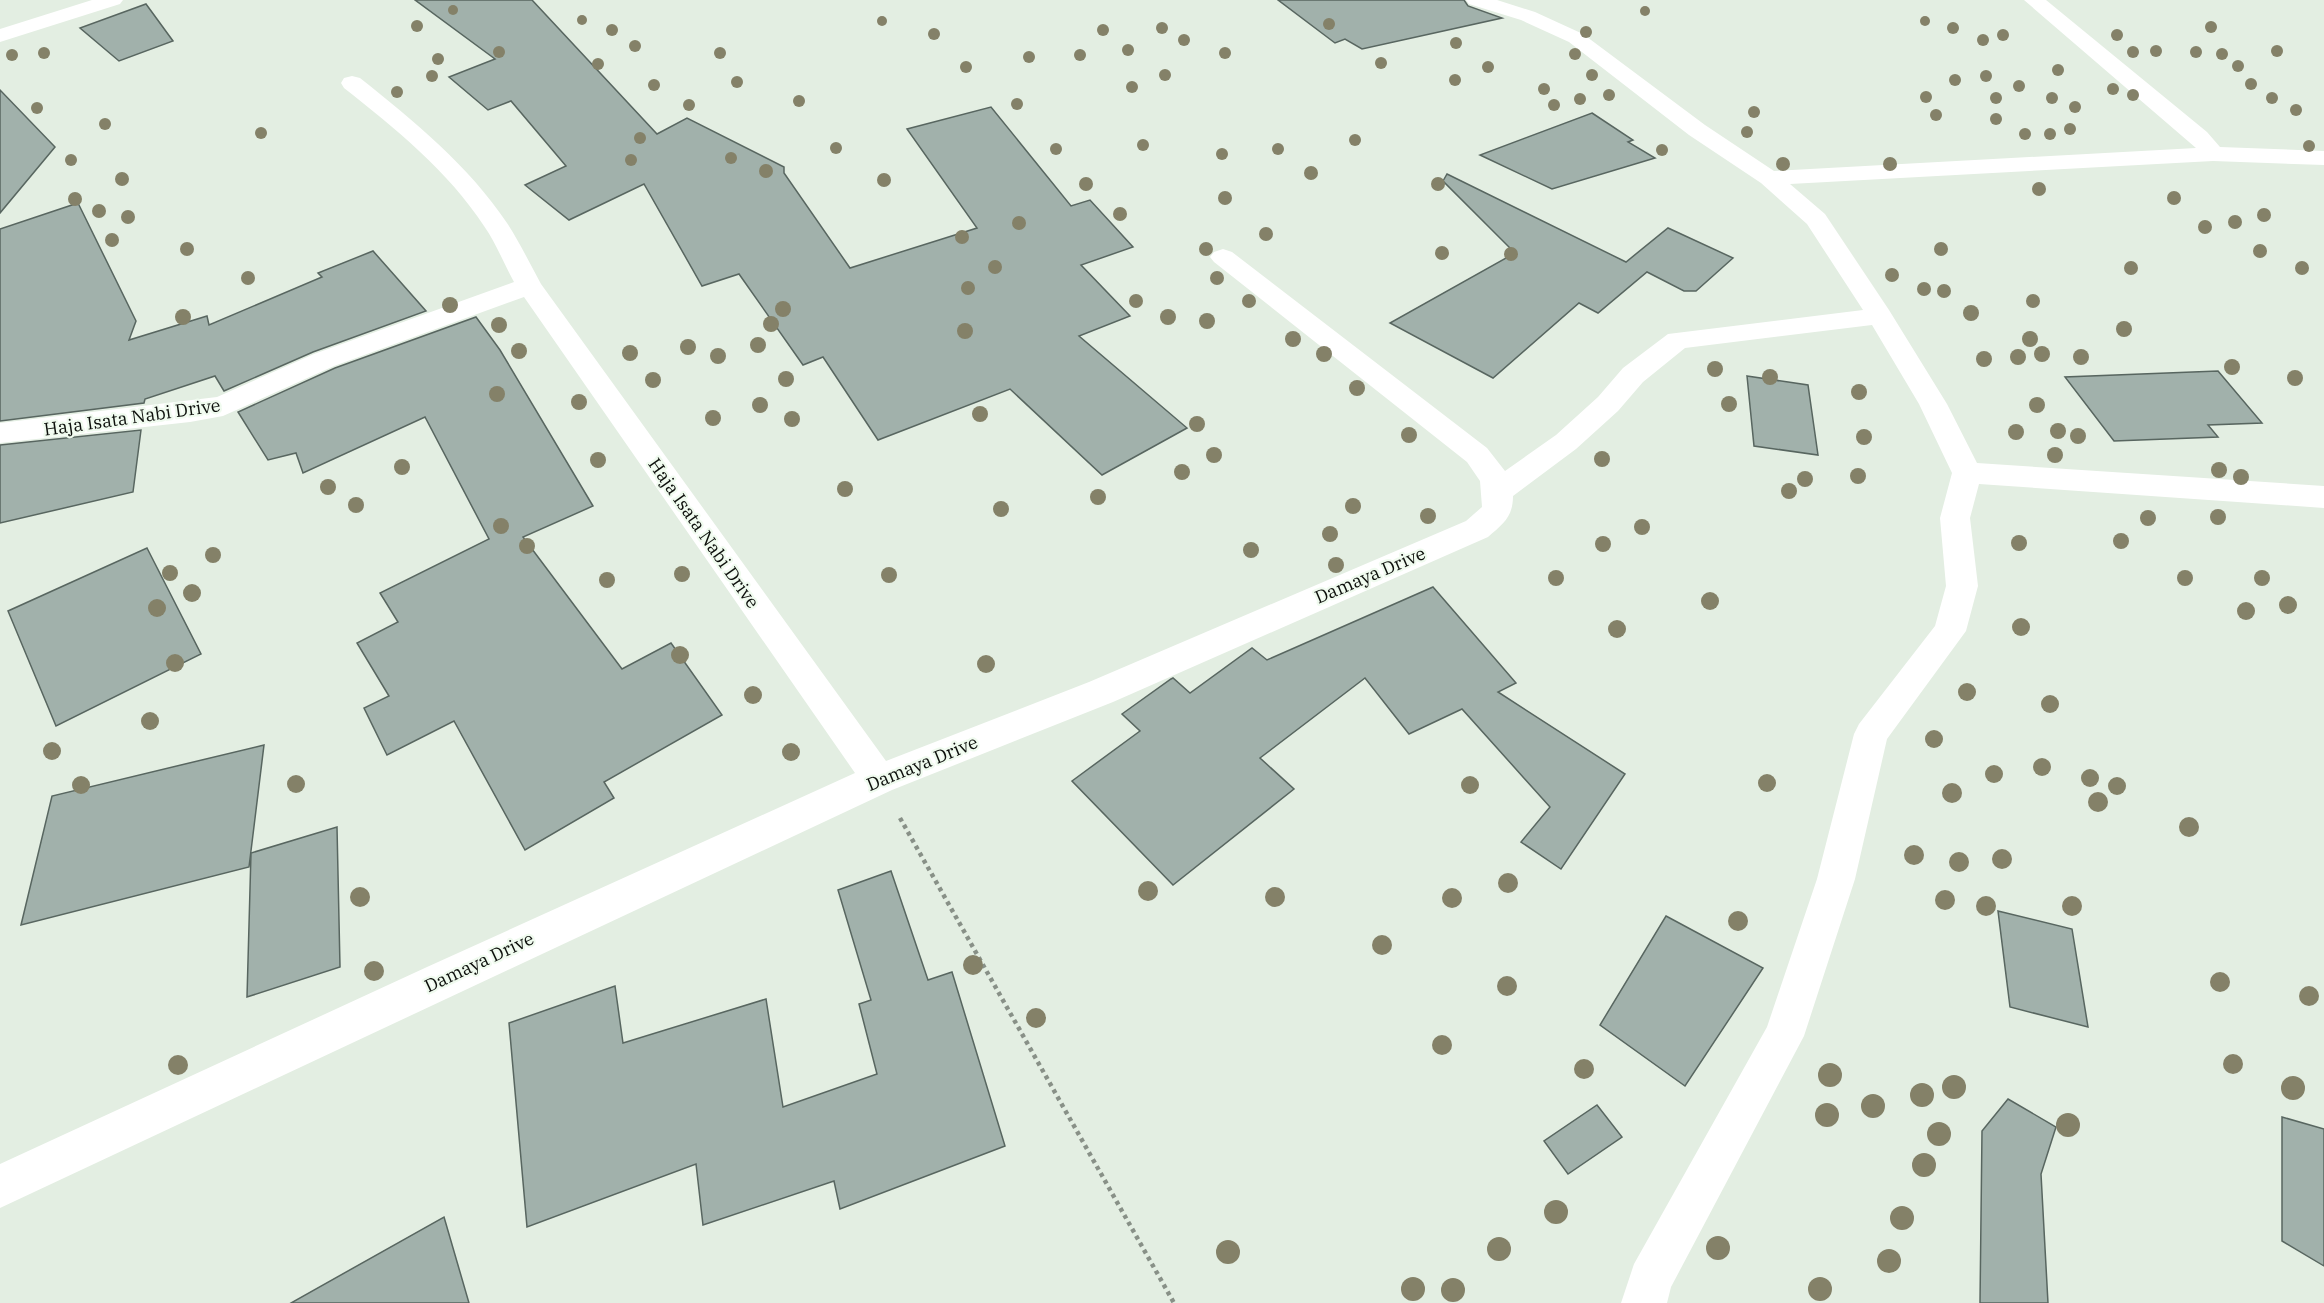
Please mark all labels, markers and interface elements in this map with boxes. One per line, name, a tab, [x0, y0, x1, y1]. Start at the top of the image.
street label: Haja Isata Nabi Drive	[42, 393, 222, 441]
street label: Haja Isata Nabi Drive	[644, 453, 764, 613]
street label: Damaya Drive	[1311, 541, 1429, 609]
street label: Damaya Drive	[863, 730, 981, 796]
street label: Damaya Drive	[421, 927, 537, 997]

